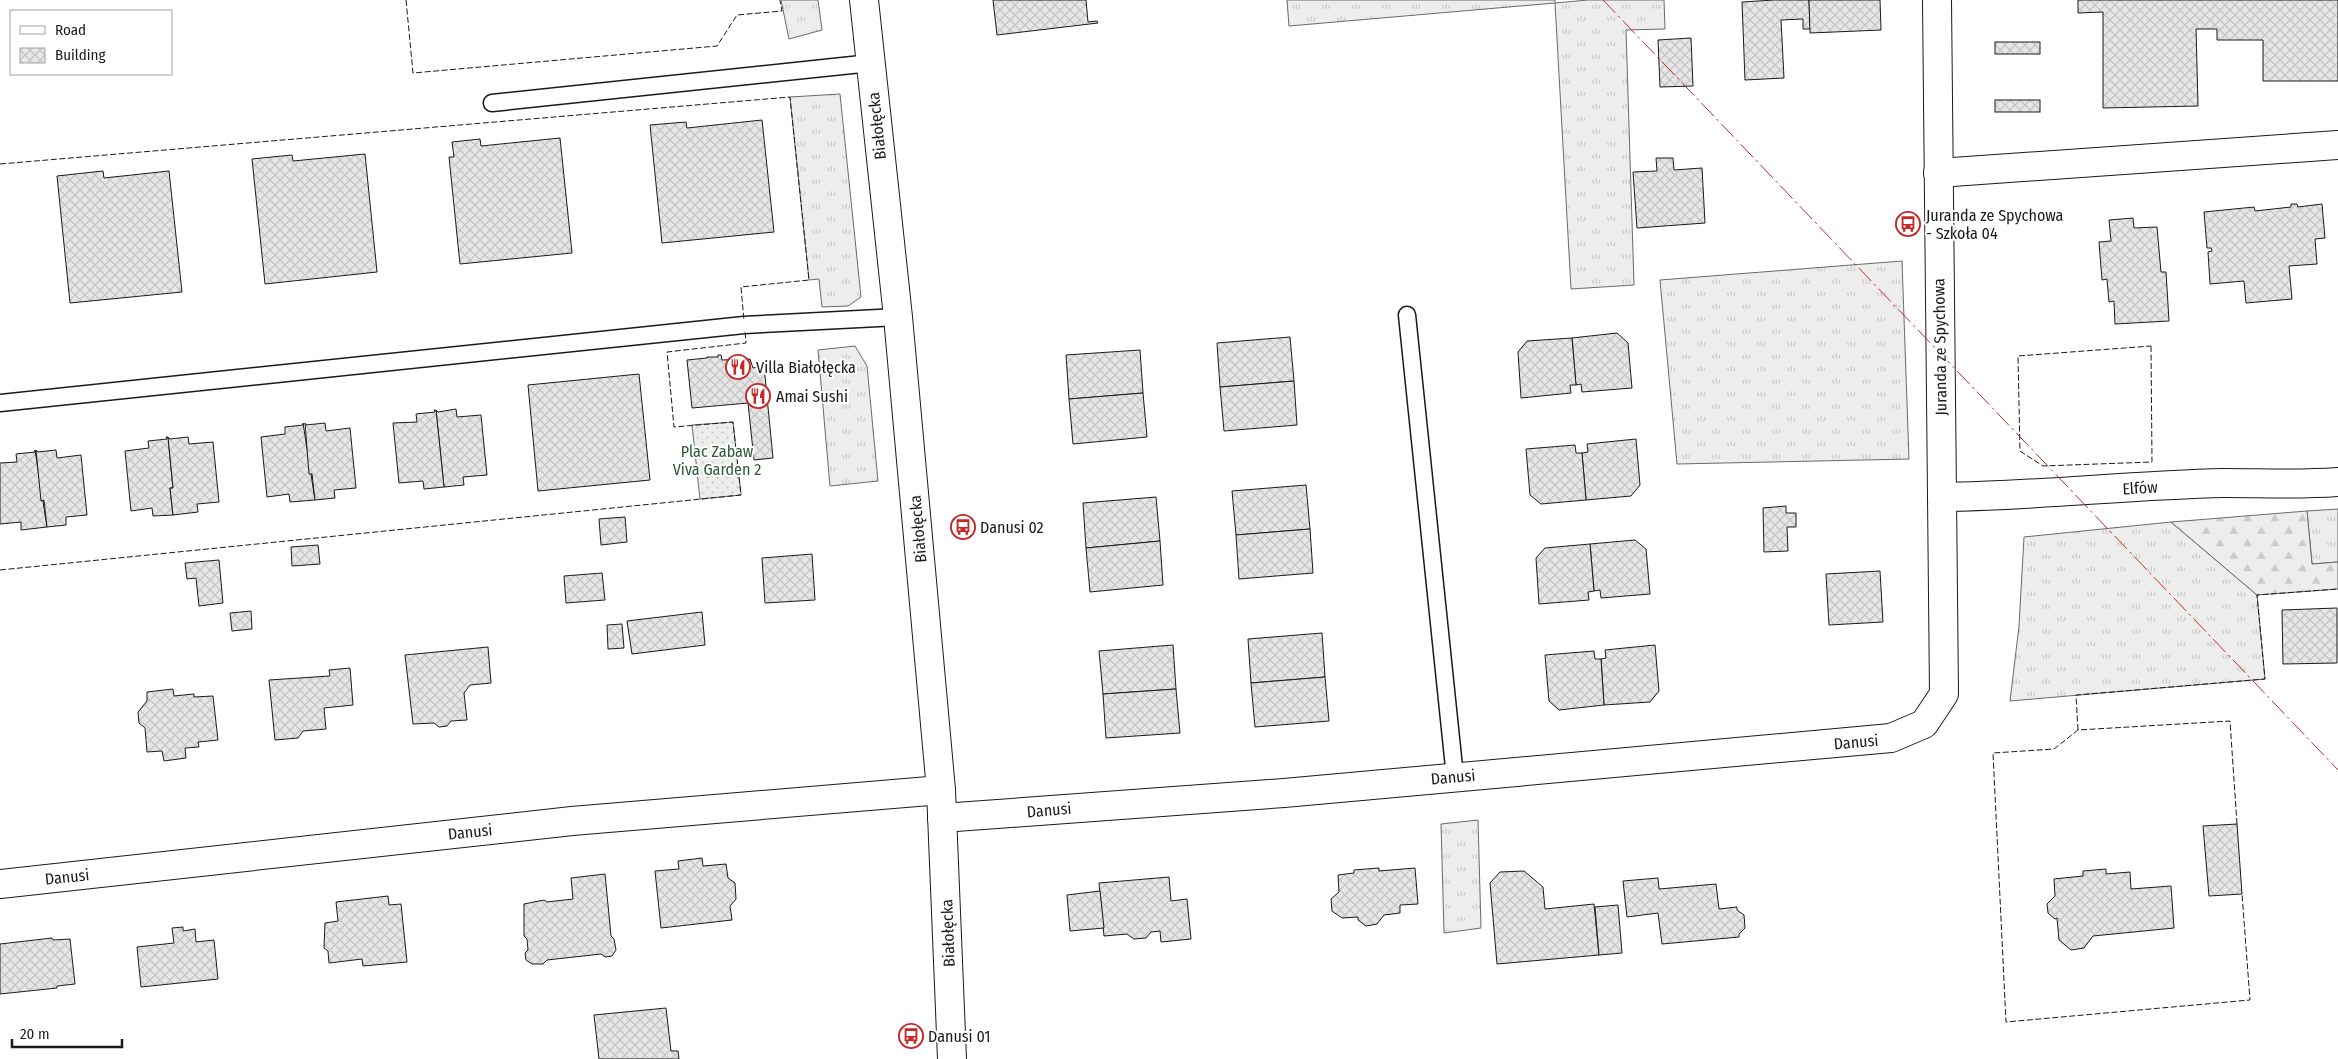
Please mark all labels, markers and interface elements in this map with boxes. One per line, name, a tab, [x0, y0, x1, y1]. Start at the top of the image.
legend	[10, 10, 172, 75]
text: Road	[55, 21, 86, 39]
text: Building	[55, 46, 106, 64]
street label: Białołęcka	[864, 91, 890, 161]
place label: Juranda ze Spychowa - Szkoła 04	[1926, 206, 2064, 243]
bus stop icon: Juranda ze Spychowa - Szkoła 04	[1895, 211, 1921, 237]
street label: Juranda ze Spychowa	[1929, 278, 1951, 416]
restaurant icon: Villa Białołęcka	[725, 354, 751, 380]
place label: Villa Białołęcka	[756, 358, 856, 377]
restaurant icon: Amai Sushi	[745, 383, 771, 409]
place label: Amai Sushi	[776, 387, 848, 406]
park label: Plac Zabaw Viva Garden 2	[673, 442, 761, 479]
street label: Elfów	[2122, 478, 2159, 498]
street label: Białołęcka	[906, 494, 930, 564]
bus stop icon: Danusi 02	[950, 514, 976, 540]
place label: Danusi 02	[980, 518, 1044, 537]
street label: Danusi	[1833, 731, 1879, 753]
street label: Danusi	[1430, 766, 1476, 788]
street label: Danusi	[1026, 799, 1072, 821]
street label: Danusi	[447, 820, 493, 844]
street label: Danusi	[44, 865, 90, 889]
street label: Białołęcka	[937, 899, 959, 967]
scale bar	[12, 1016, 122, 1048]
bus stop icon: Danusi 01	[898, 1023, 924, 1049]
text: 20 m	[20, 1025, 50, 1043]
place label: Danusi 01	[928, 1027, 991, 1046]

